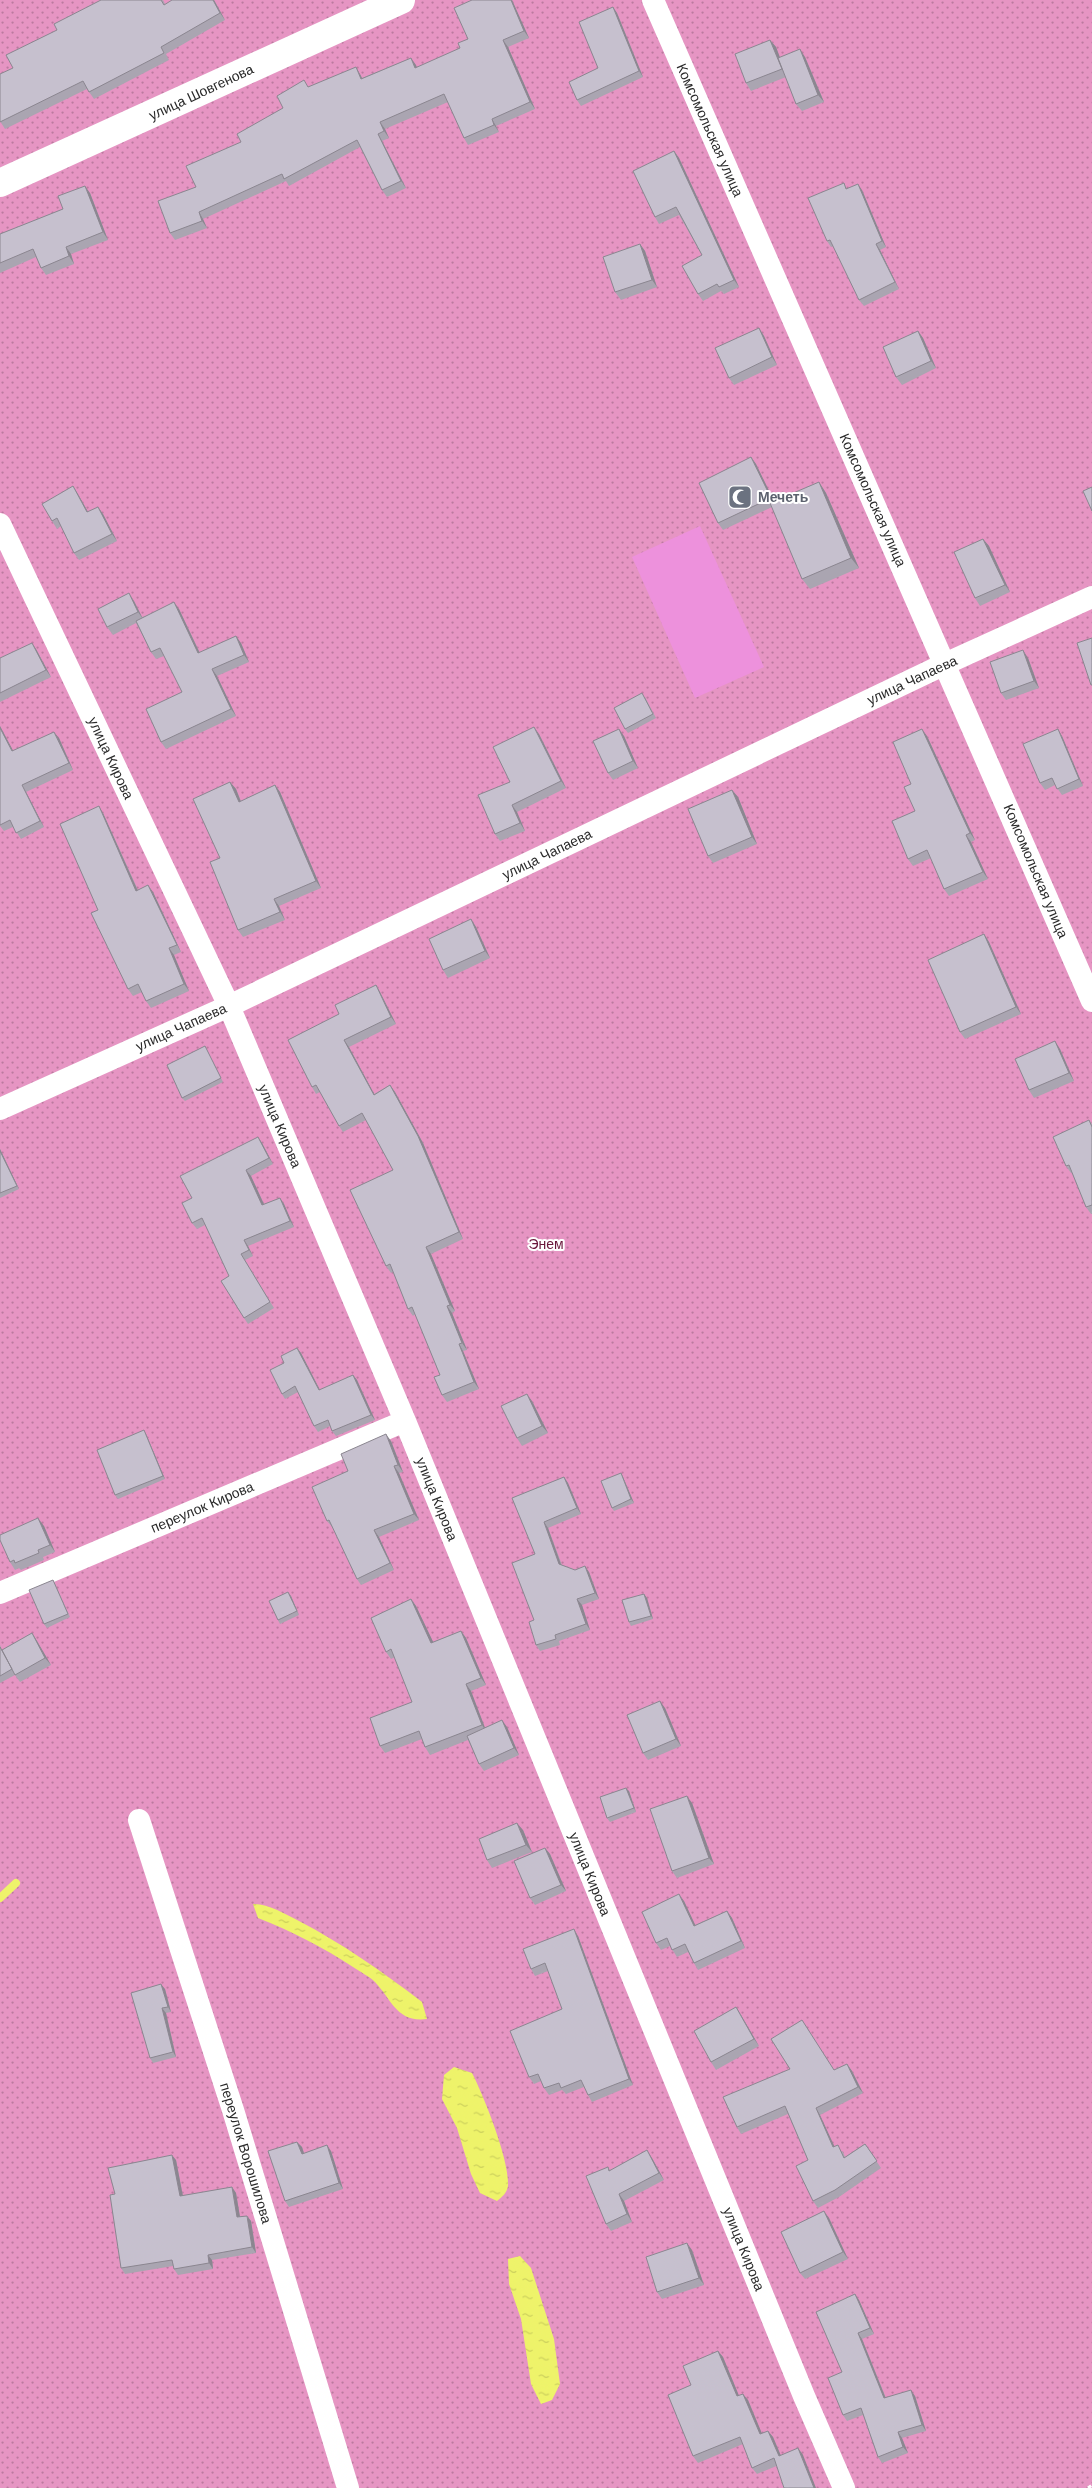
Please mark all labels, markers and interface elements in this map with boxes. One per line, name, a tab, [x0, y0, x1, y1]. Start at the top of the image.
street label: улица Шовгенова	[146, 60, 256, 124]
street label: Комсомольская улица	[672, 61, 748, 200]
street label: Комсомольская улица	[835, 431, 911, 570]
mosque icon: Мечеть	[727, 484, 753, 510]
place label: Мечеть	[758, 488, 809, 506]
street label: улица Чапаева	[864, 651, 960, 709]
street label: улица Кирова	[84, 714, 138, 802]
street label: Комсомольская улица	[1000, 801, 1073, 941]
street label: улица Чапаева	[499, 824, 595, 883]
street label: улица Чапаева	[133, 999, 229, 1055]
street label: улица Кирова	[254, 1082, 306, 1171]
park label: Энем	[528, 1235, 564, 1253]
street label: улица Кирова	[412, 1454, 462, 1544]
street label: переулок Кирова	[148, 1477, 256, 1537]
street label: улица Кирова	[565, 1829, 615, 1919]
street label: переулок Ворошилова	[216, 2080, 276, 2226]
street label: улица Кирова	[719, 2204, 769, 2294]

